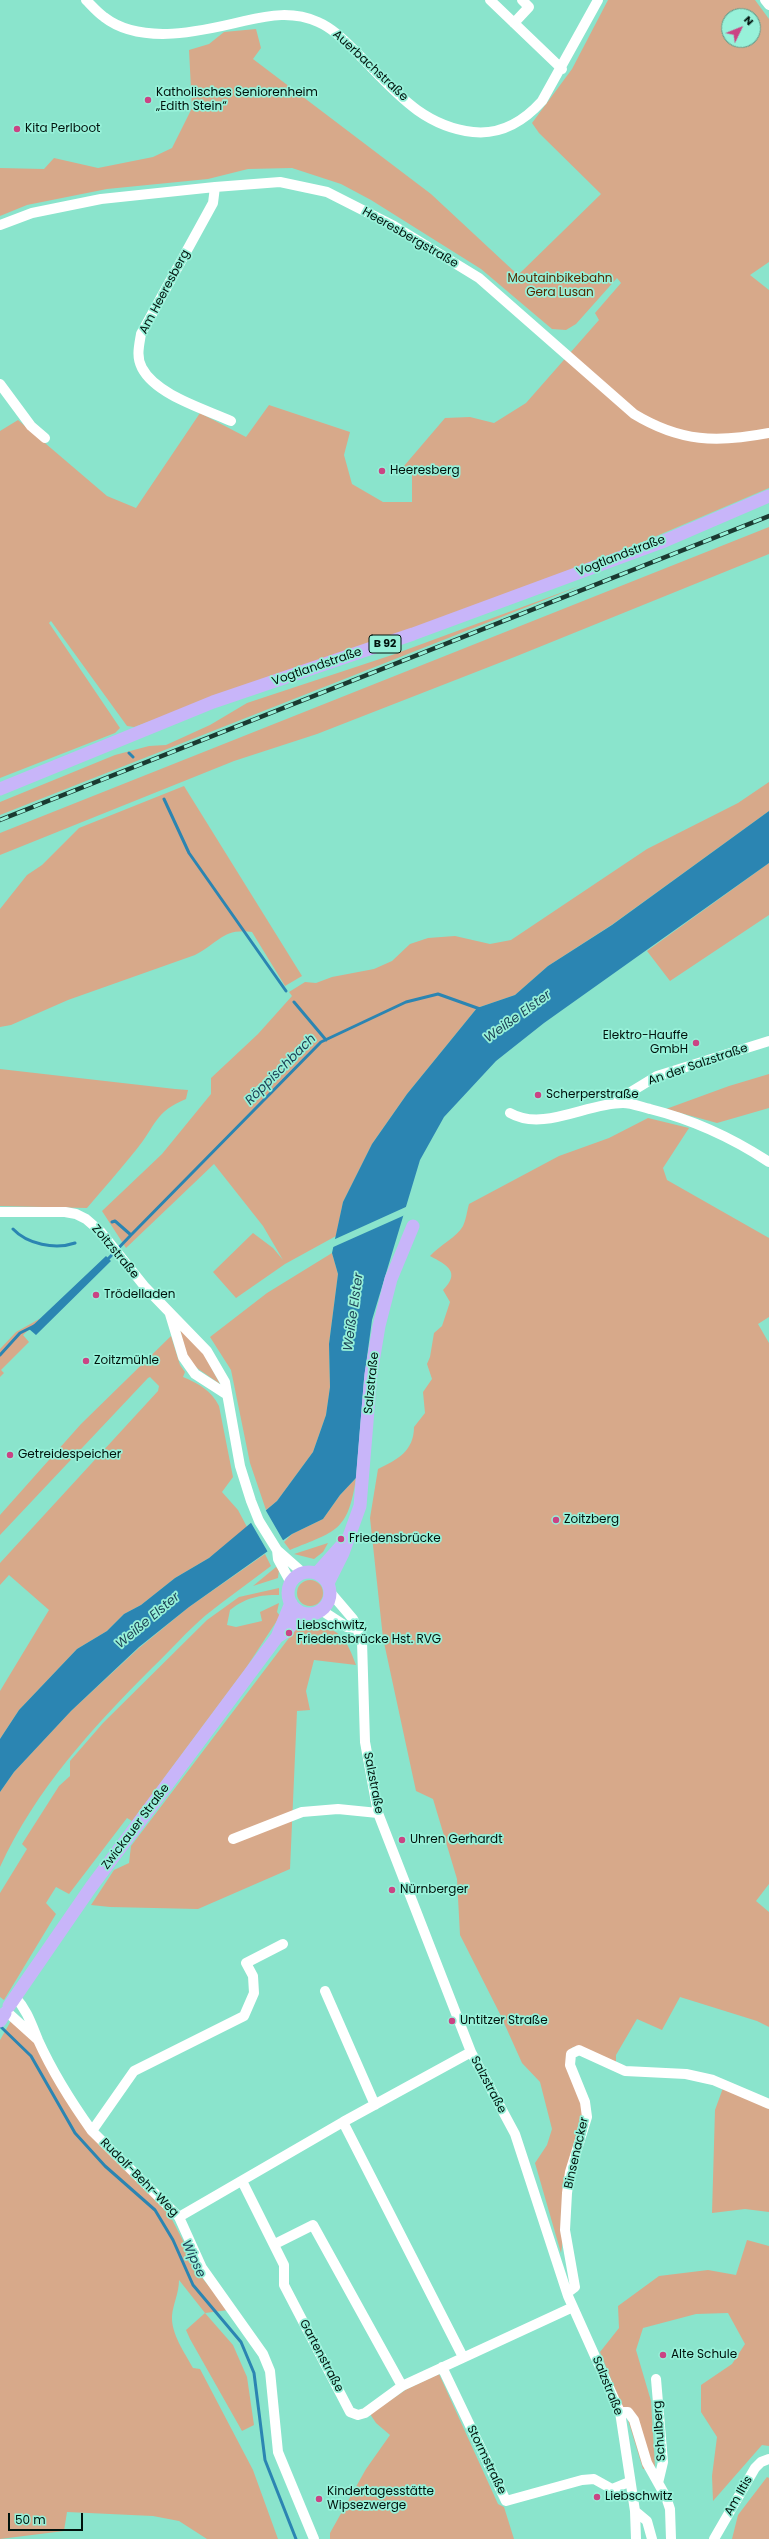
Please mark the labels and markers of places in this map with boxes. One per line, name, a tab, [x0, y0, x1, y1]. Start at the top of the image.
place label: Katholisches Seniorenheim „Edith Stein“	[156, 86, 318, 114]
marker: Katholisches Seniorenheim „Edith Stein“	[143, 95, 153, 105]
place label: Kita Perlboot	[25, 122, 100, 136]
marker: Kita Perlboot	[12, 124, 22, 134]
place label: Heeresberg	[390, 464, 460, 478]
marker: Heeresberg	[377, 466, 387, 476]
place label: Elektro-Hauffe GmbH	[603, 1029, 688, 1057]
marker: Elektro-Hauffe GmbH	[691, 1038, 701, 1048]
place label: Scherperstraße	[546, 1088, 639, 1102]
marker: Scherperstraße	[533, 1090, 543, 1100]
place label: Trödelladen	[104, 1288, 175, 1302]
marker: Trödelladen	[91, 1290, 101, 1300]
place label: Zoitzmühle	[94, 1354, 159, 1368]
marker: Zoitzmühle	[81, 1356, 91, 1366]
place label: Getreidespeicher	[18, 1448, 121, 1462]
marker: Getreidespeicher	[5, 1450, 15, 1460]
place label: Zoitzberg	[564, 1513, 619, 1527]
marker: Zoitzberg	[551, 1515, 561, 1525]
place label: Friedensbrücke	[349, 1532, 441, 1546]
marker: Friedensbrücke	[336, 1534, 346, 1544]
place label: Liebschwitz, Friedensbrücke Hst. RVG	[297, 1619, 441, 1647]
marker: Liebschwitz, Friedensbrücke Hst. RVG	[284, 1628, 294, 1638]
place label: Uhren Gerhardt	[410, 1833, 503, 1847]
marker: Uhren Gerhardt	[397, 1835, 407, 1845]
place label: Nürnberger	[400, 1883, 468, 1897]
marker: Nürnberger	[387, 1885, 397, 1895]
place label: Untitzer Straße	[460, 2014, 548, 2028]
marker: Untitzer Straße	[447, 2016, 457, 2026]
place label: Alte Schule	[671, 2348, 737, 2362]
marker: Alte Schule	[658, 2350, 668, 2360]
place label: Kindertagesstätte Wipsezwerge	[327, 2485, 434, 2513]
place label: Liebschwitz	[605, 2490, 673, 2504]
marker: Liebschwitz	[592, 2492, 602, 2502]
marker: Kindertagesstätte Wipsezwerge	[314, 2494, 324, 2504]

